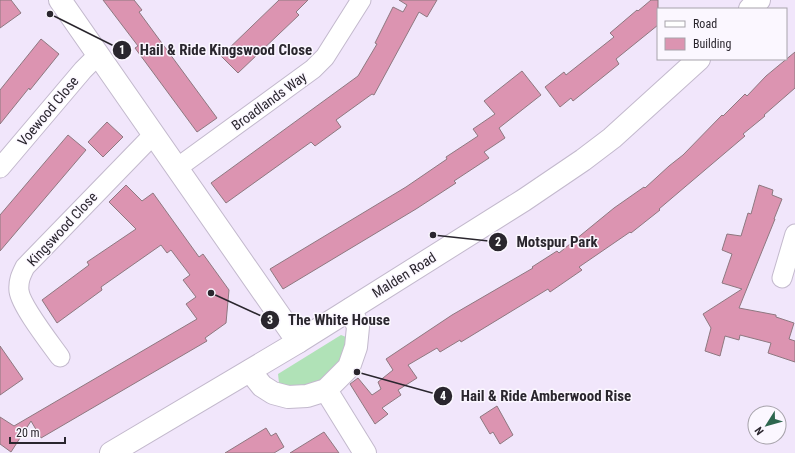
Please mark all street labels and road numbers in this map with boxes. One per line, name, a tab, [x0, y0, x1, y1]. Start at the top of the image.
street label: Broadlands Way	[228, 68, 310, 134]
street label: Voewood Close	[14, 73, 82, 149]
street label: Kingswood Close	[24, 188, 101, 269]
street label: Malden Road	[369, 249, 439, 301]

